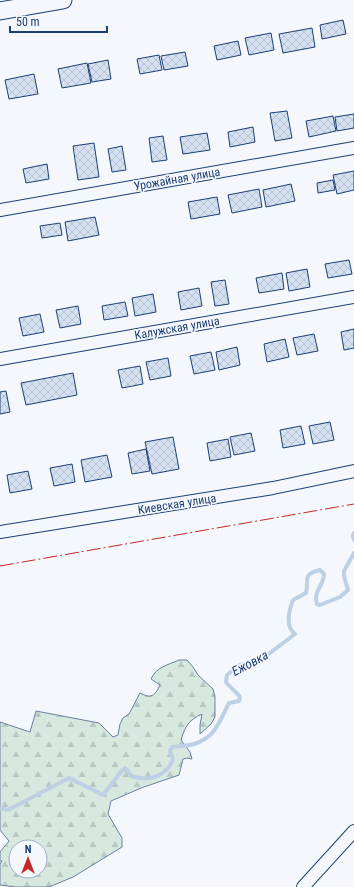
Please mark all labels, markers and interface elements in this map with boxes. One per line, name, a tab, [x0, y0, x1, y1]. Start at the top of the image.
scale bar	[10, 8, 107, 34]
text: 50 m	[16, 15, 40, 29]
street label: Урожайная улица	[133, 165, 221, 193]
street label: Калужская улица	[133, 314, 221, 342]
street label: Киевская улица	[137, 491, 217, 517]
water label: Ежовка	[229, 647, 271, 679]
north arrow	[8, 839, 48, 879]
text: N	[25, 843, 32, 856]

